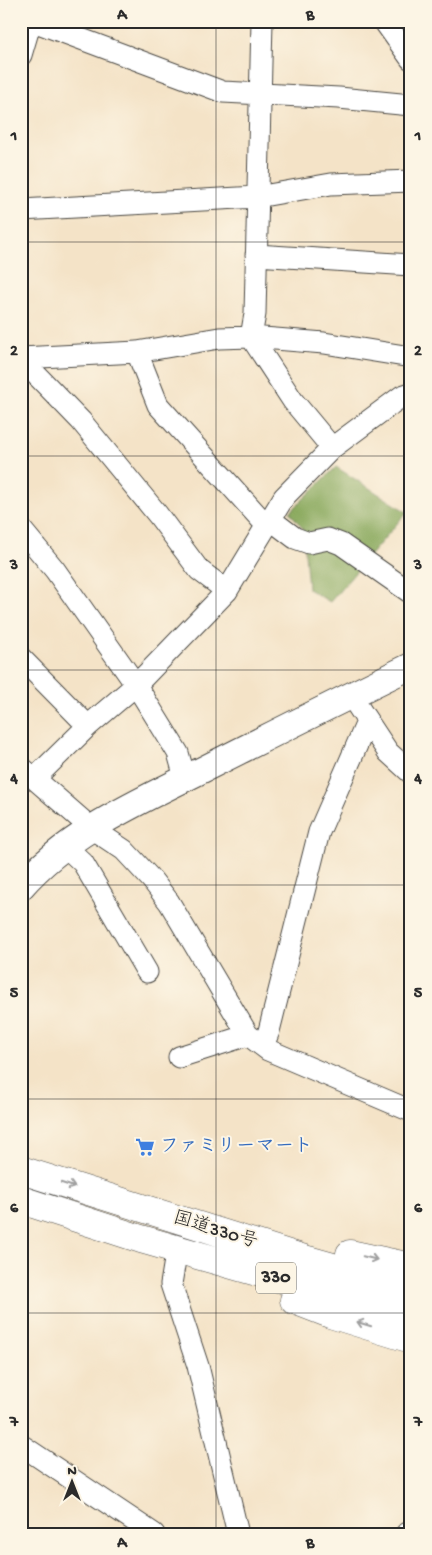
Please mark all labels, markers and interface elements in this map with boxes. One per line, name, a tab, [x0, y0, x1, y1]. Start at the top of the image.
text: A	[116, 7, 128, 26]
text: B	[305, 7, 315, 26]
text: 1	[10, 128, 17, 147]
text: 1	[414, 128, 421, 147]
text: 2	[10, 343, 18, 362]
text: 2	[414, 343, 422, 362]
text: 3	[9, 557, 18, 576]
text: 3	[413, 557, 422, 576]
text: 4	[9, 771, 18, 790]
text: 4	[413, 771, 422, 790]
text: 5	[10, 985, 19, 1004]
text: 5	[414, 985, 423, 1004]
supermarket icon: ファミリーマート	[134, 1136, 156, 1158]
place label: ファミリーマート	[160, 1136, 313, 1159]
one-way arrow	[59, 1181, 75, 1190]
text: 6	[10, 1200, 19, 1219]
text: 6	[414, 1200, 423, 1219]
street label: 国道330号	[170, 1206, 261, 1255]
one-way arrow	[361, 1254, 377, 1263]
road number: 330	[256, 1262, 296, 1294]
one-way arrow	[356, 1319, 372, 1329]
text: 7	[9, 1414, 19, 1433]
text: 7	[413, 1414, 423, 1433]
north arrow	[48, 1458, 98, 1508]
text: N	[67, 1463, 77, 1480]
text: A	[116, 1535, 128, 1554]
text: B	[305, 1535, 315, 1554]

